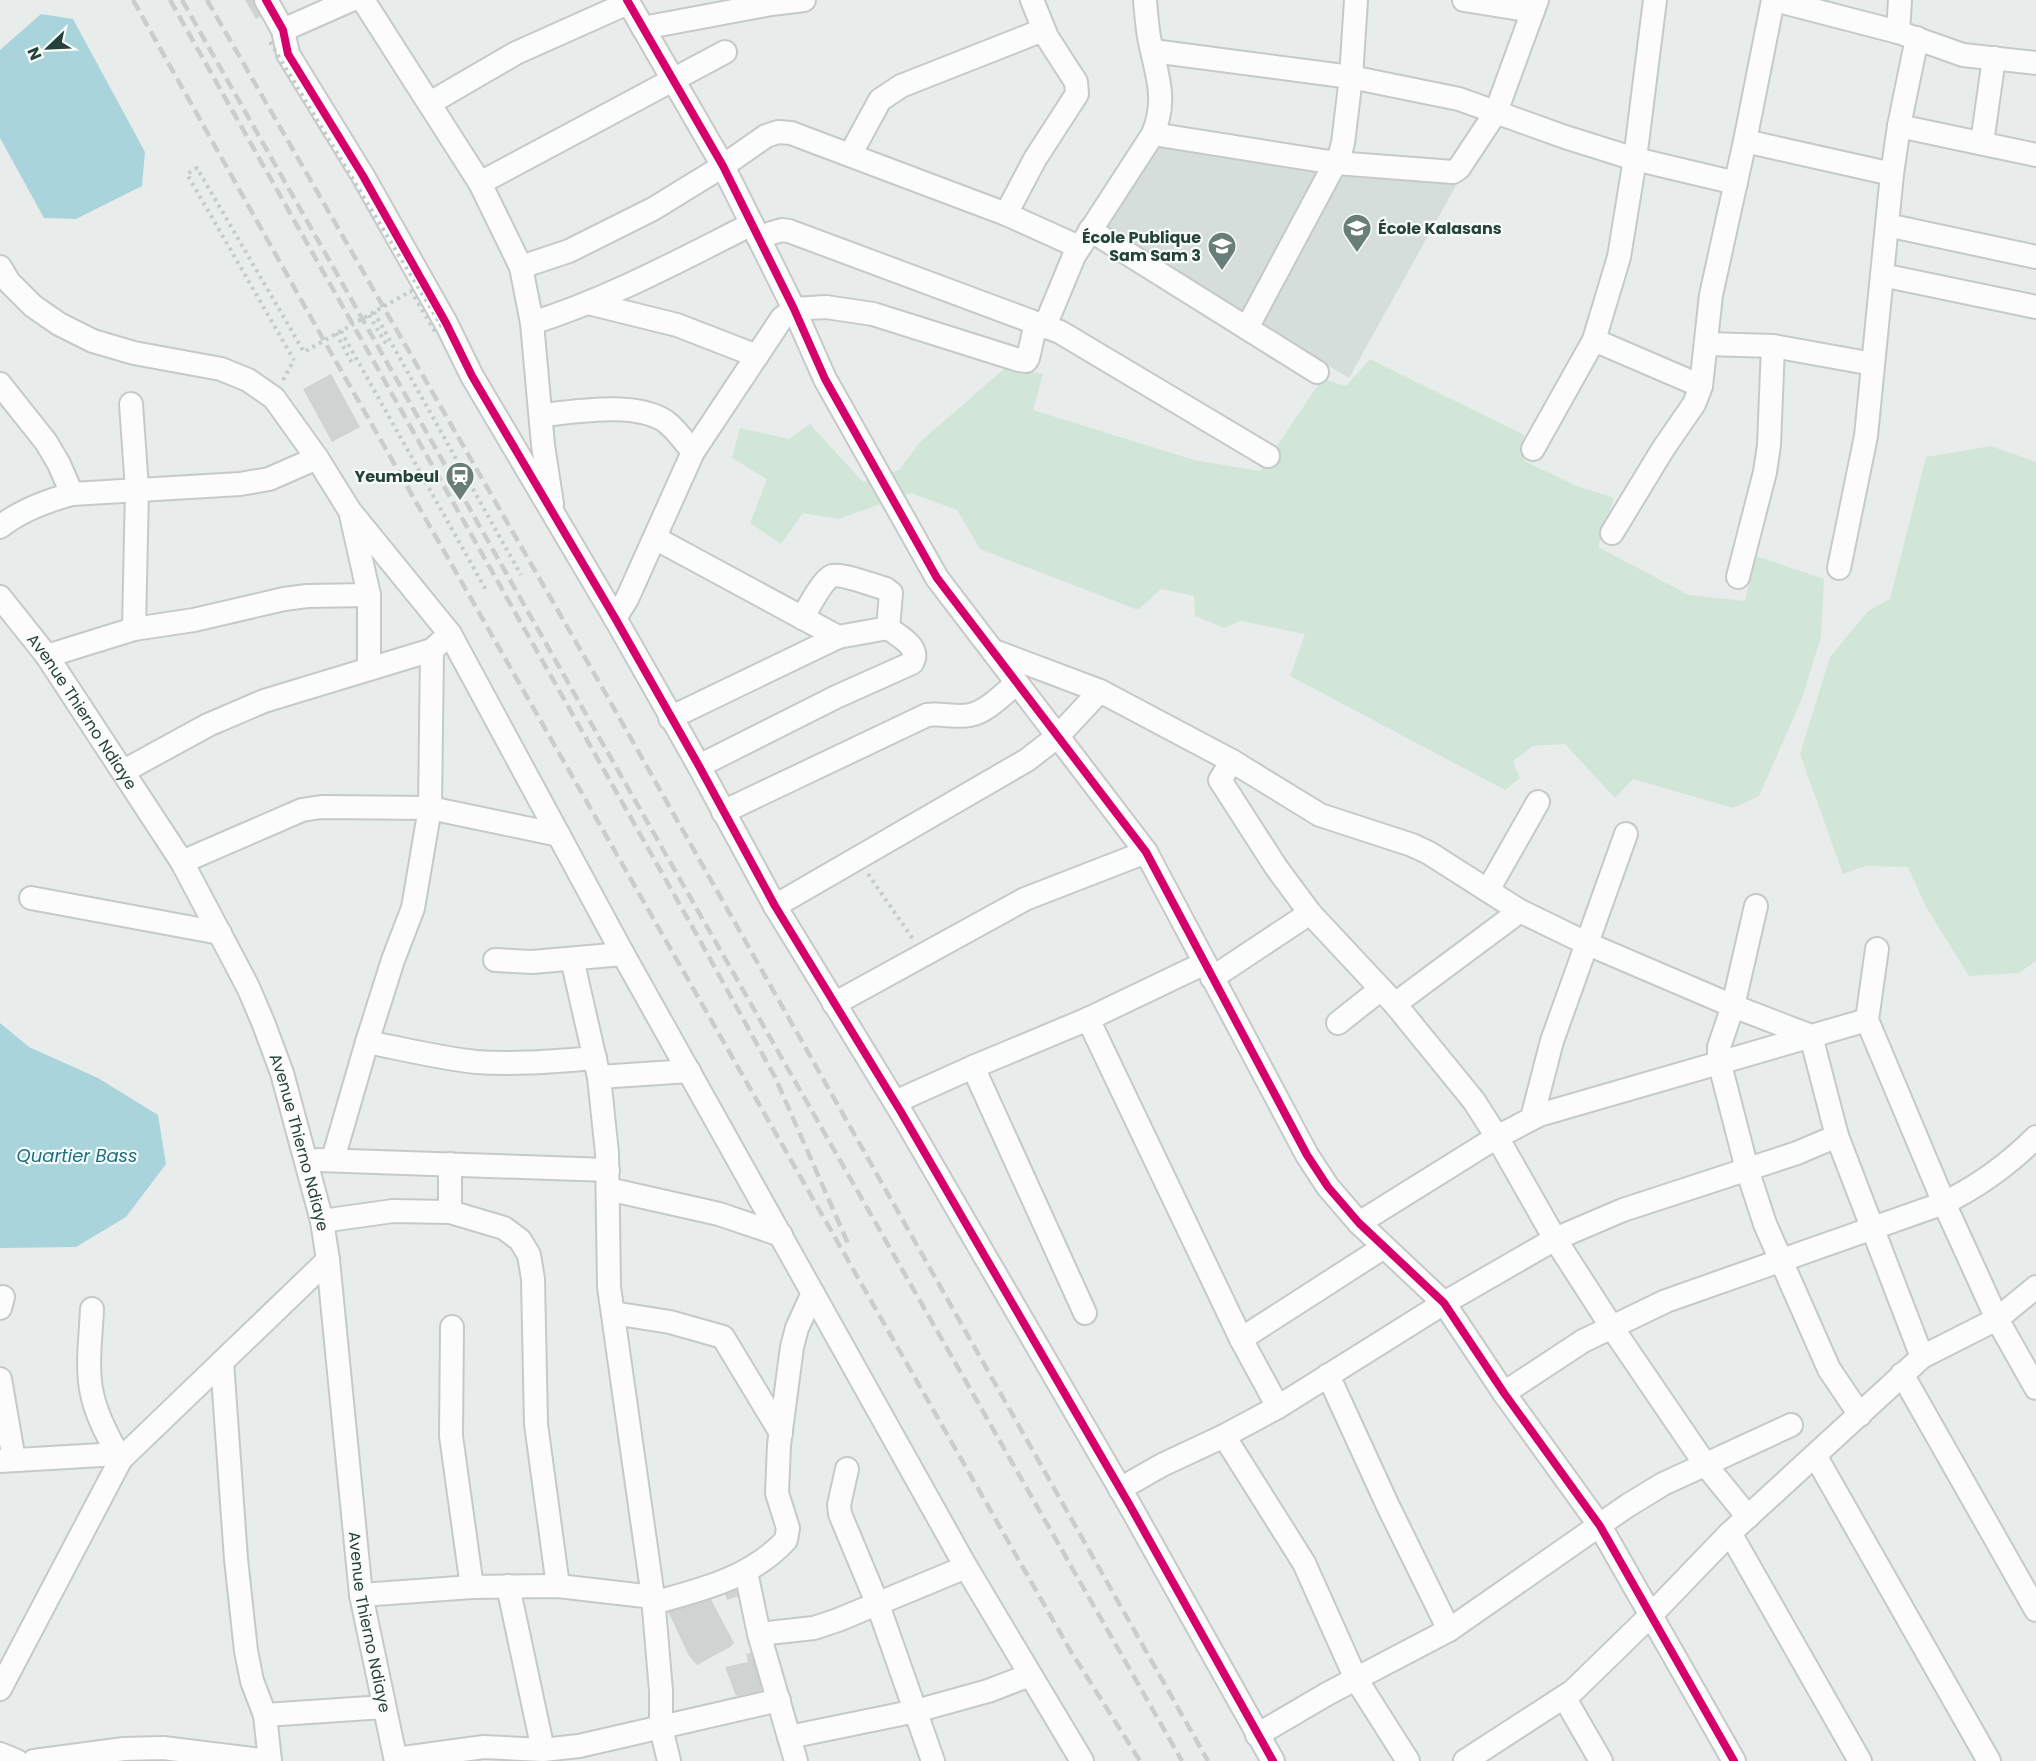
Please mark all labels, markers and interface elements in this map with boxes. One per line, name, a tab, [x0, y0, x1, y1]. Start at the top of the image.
north arrow	[18, 18, 78, 78]
text: N	[22, 44, 48, 64]
school or university icon: École Kalasans	[1341, 212, 1373, 254]
place label: École Kalasans	[1378, 217, 1502, 240]
place label: École Publique Sam Sam 3	[1082, 226, 1201, 267]
school or university icon: École Publique Sam Sam 3	[1206, 230, 1238, 272]
station icon: Yeumbeul	[444, 460, 476, 502]
place label: Yeumbeul	[354, 465, 439, 488]
street label: Avenue Thierno Ndiaye	[21, 629, 143, 794]
street label: Avenue Thierno Ndiaye	[264, 1050, 334, 1233]
water label: Quartier Bass	[17, 1143, 137, 1168]
street label: Avenue Thierno Ndiaye	[343, 1530, 397, 1715]

